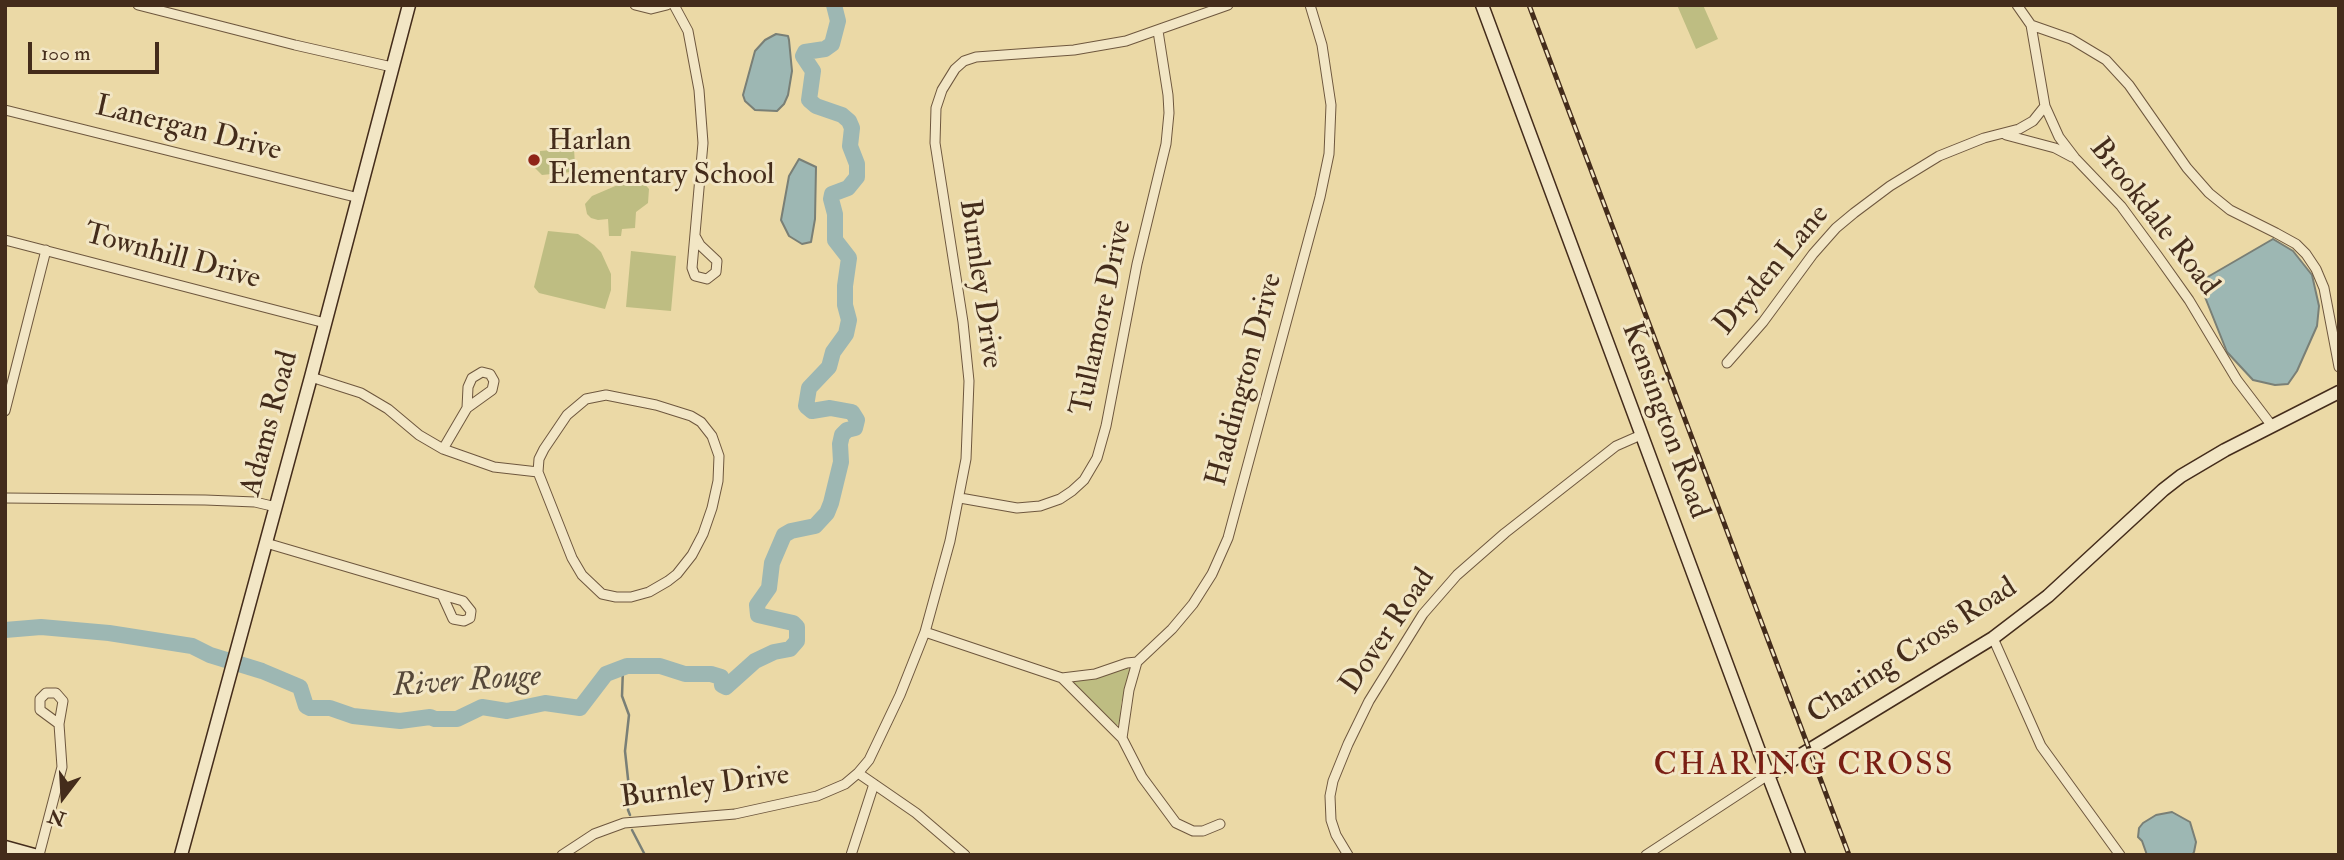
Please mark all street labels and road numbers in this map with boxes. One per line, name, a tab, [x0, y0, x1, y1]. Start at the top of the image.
street label: Lanergan Drive	[91, 89, 285, 171]
street label: Brookdale Road	[2081, 132, 2225, 304]
street label: Burnley Drive	[949, 197, 1009, 371]
street label: Dryden Lane	[1708, 198, 1838, 344]
street label: Townhill Drive	[80, 217, 264, 299]
street label: Tullamore Drive	[1065, 217, 1141, 419]
street label: Haddington Drive	[1200, 269, 1292, 491]
street label: Kensington Road	[1612, 318, 1716, 524]
street label: Adams Road	[234, 348, 308, 500]
street label: Dover Road	[1334, 562, 1444, 702]
street label: Charing Cross Road	[1801, 571, 2025, 733]
street label: Burnley Drive	[618, 758, 792, 818]

